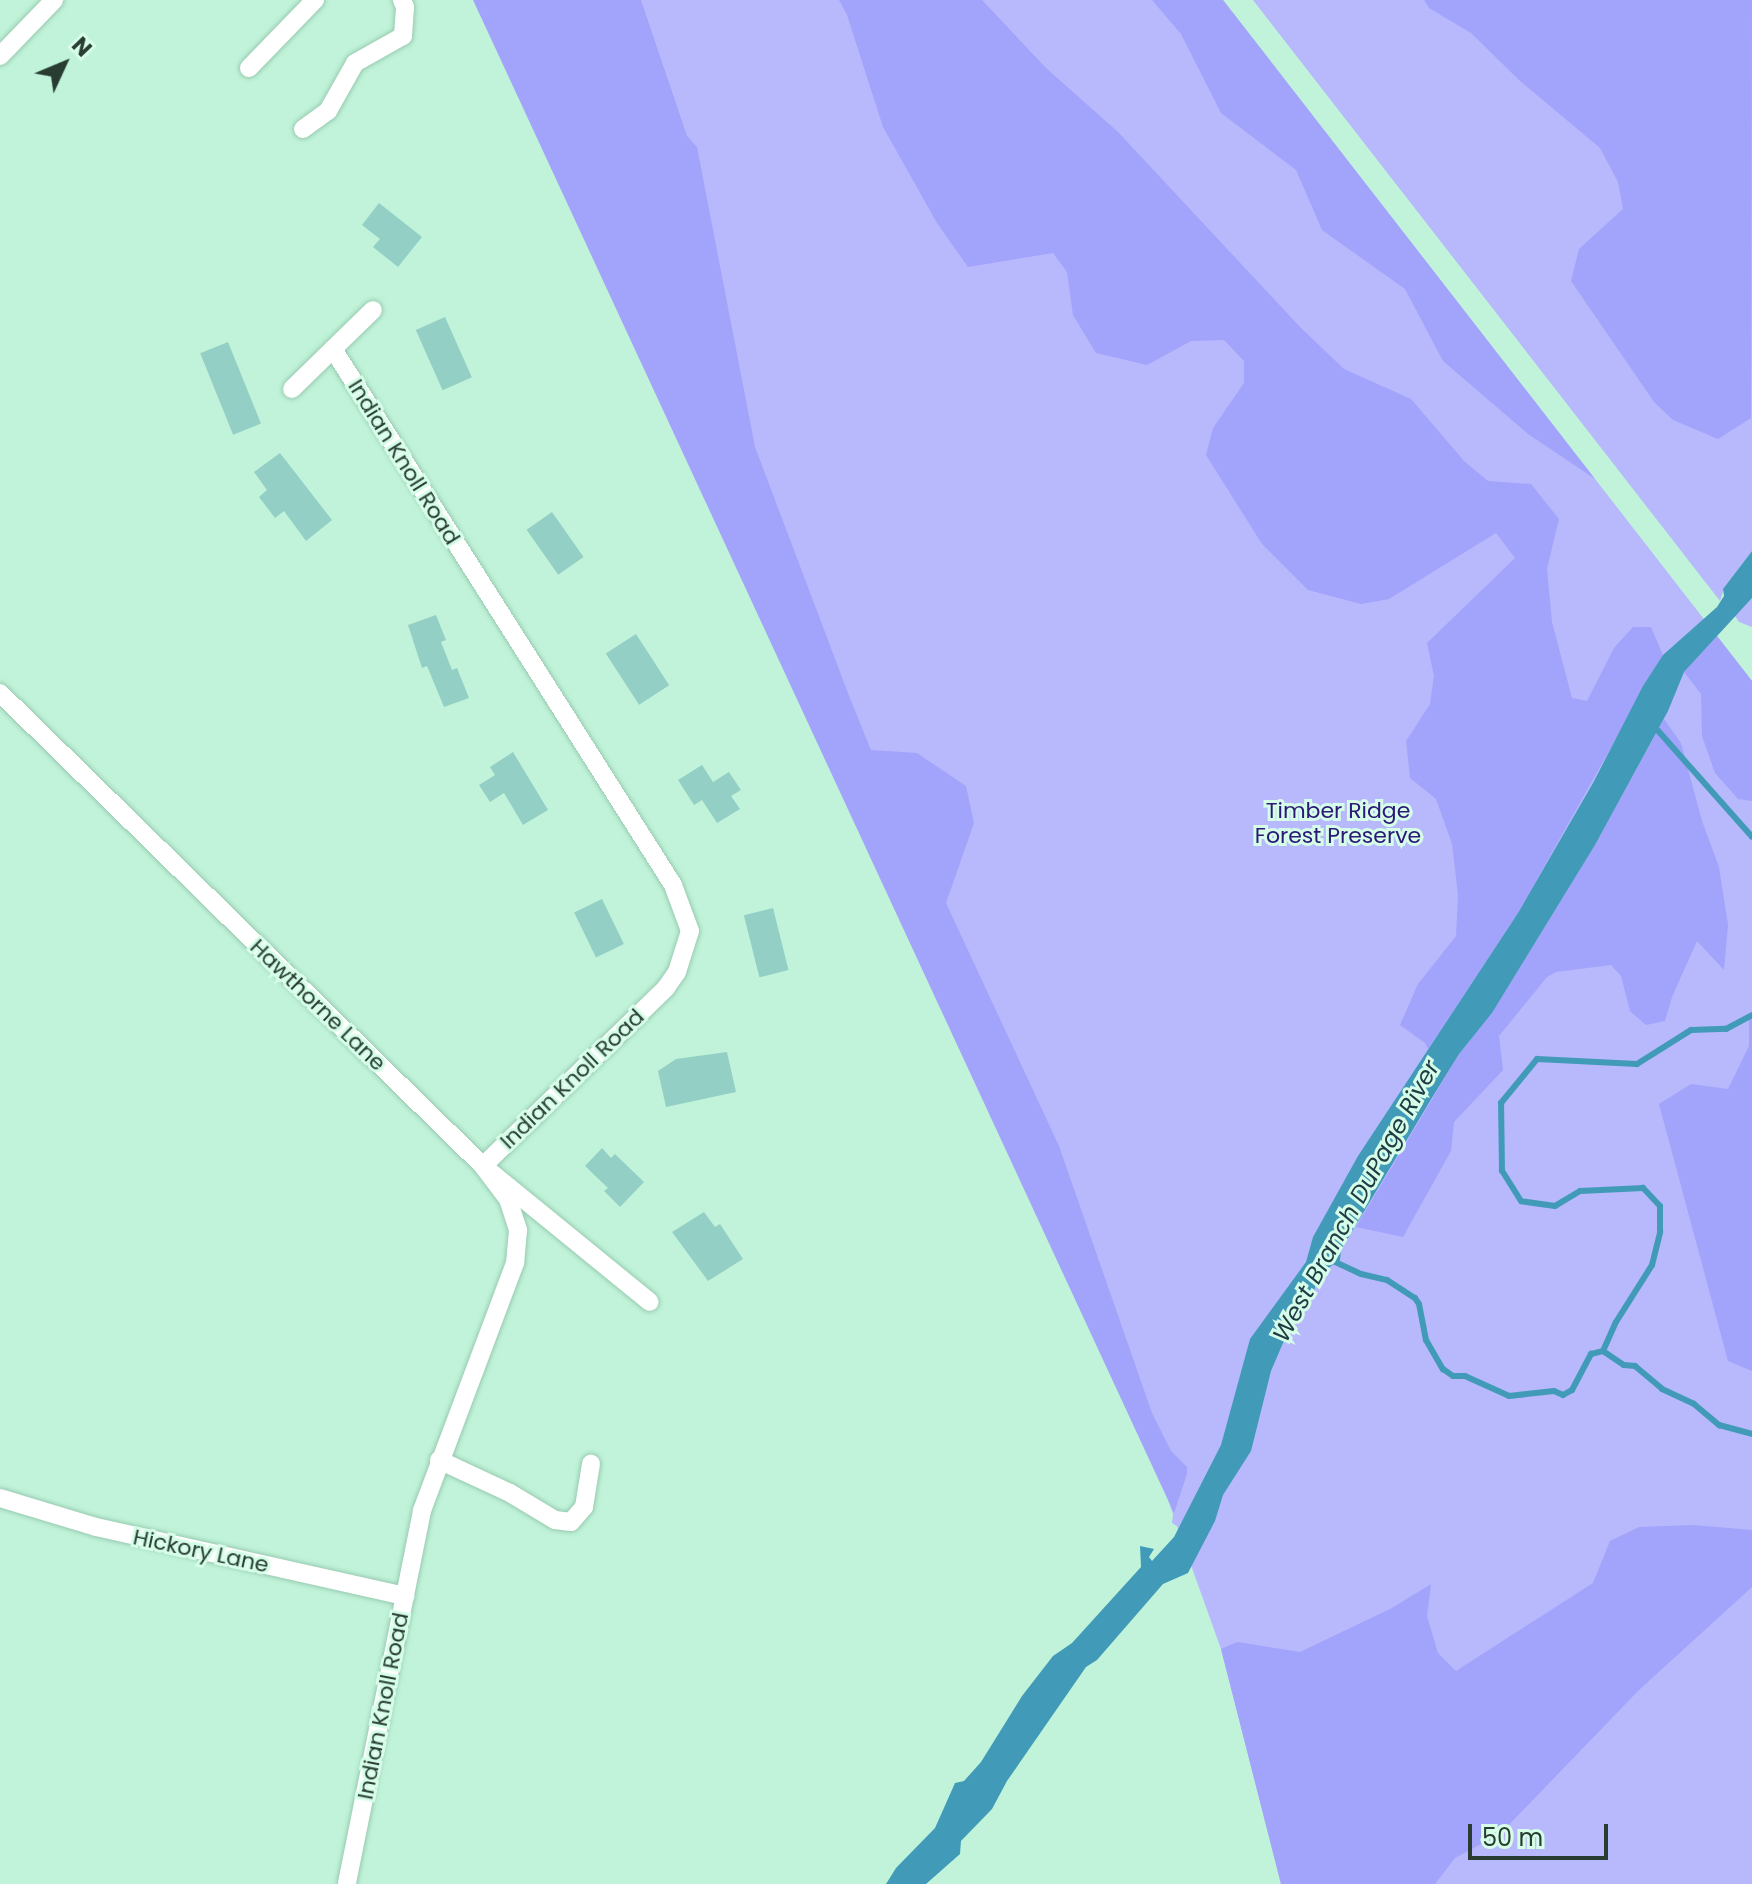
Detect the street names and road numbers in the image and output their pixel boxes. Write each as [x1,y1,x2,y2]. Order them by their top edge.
street label: Indian Knoll Road [343,375,465,549]
street label: Hawthorne Lane [245,934,391,1076]
street label: Indian Knoll Road [495,1004,649,1154]
street label: Hickory Lane [131,1524,271,1578]
street label: Indian Knoll Road [352,1610,414,1802]

